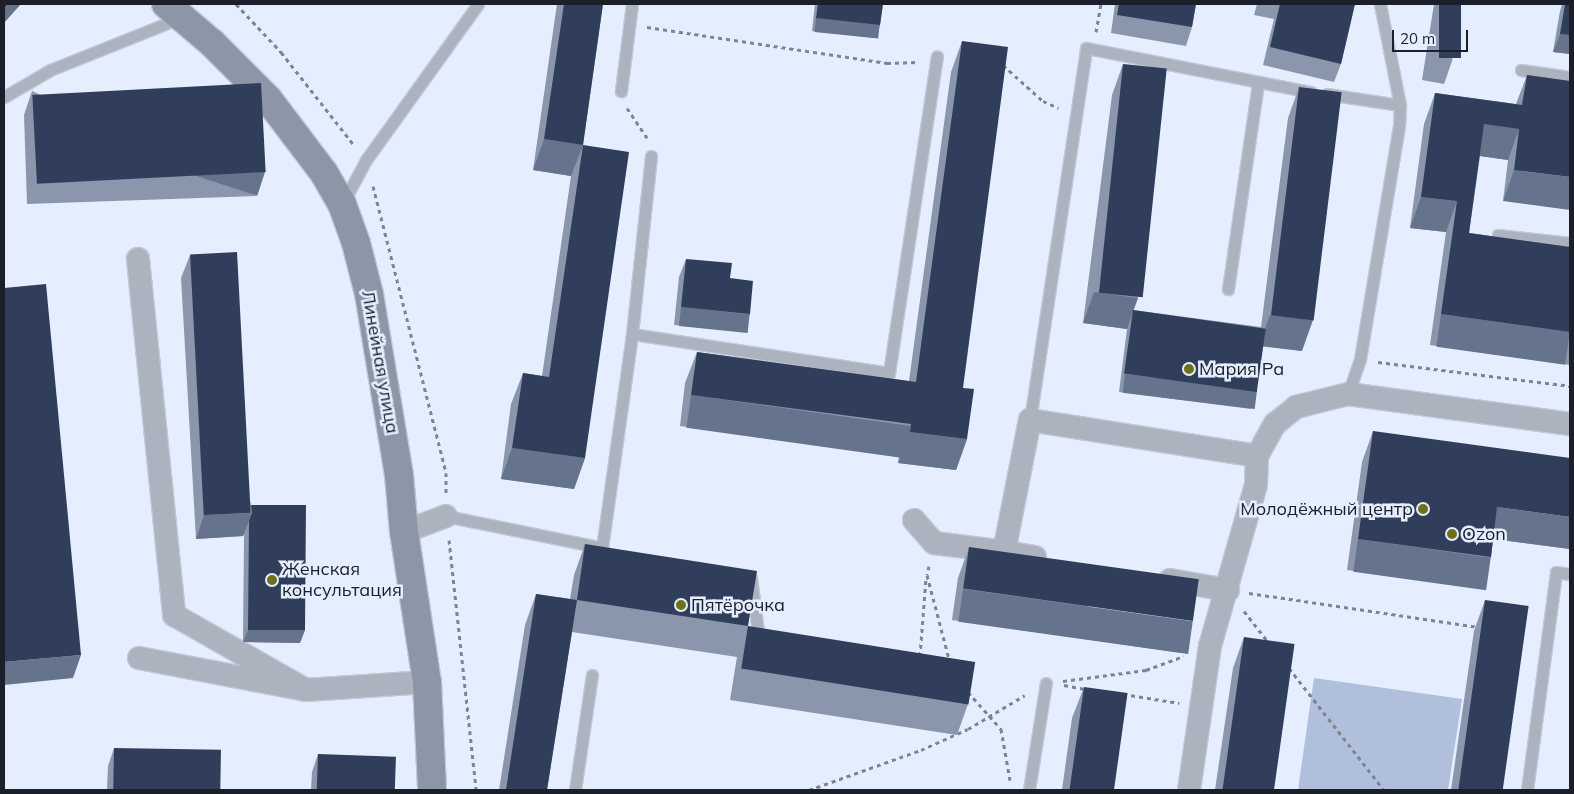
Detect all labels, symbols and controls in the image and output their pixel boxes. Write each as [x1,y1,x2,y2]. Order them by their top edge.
scale bar [1394,20,1470,52]
text: 20 m [1400,29,1435,48]
street label: Линейная улица [357,289,403,435]
place label: Мария Ра [1199,358,1284,380]
marker: Мария Ра [1183,363,1195,375]
place label: Молодёжный центр [1240,498,1413,520]
marker: Молодёжный центр [1417,503,1429,515]
place label: Ozon [1462,523,1506,545]
marker: Ozon [1446,528,1458,540]
place label: Женская консультация [282,559,402,602]
marker: Женская консультация [266,574,278,586]
place label: Пятёрочка [691,594,785,616]
marker: Пятёрочка [675,599,687,611]

